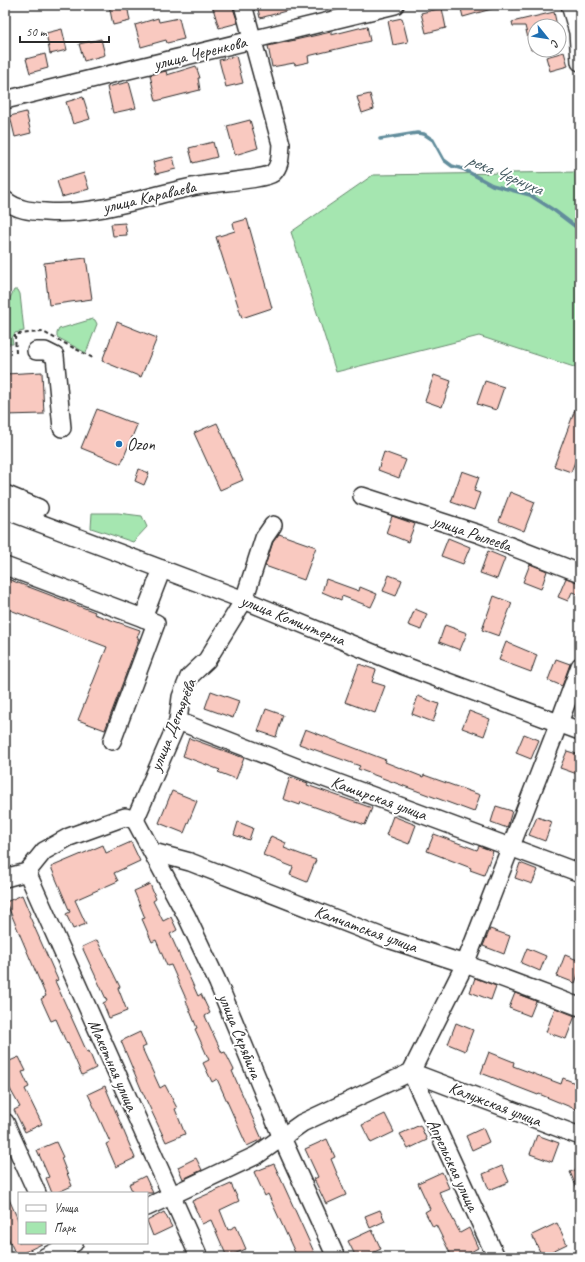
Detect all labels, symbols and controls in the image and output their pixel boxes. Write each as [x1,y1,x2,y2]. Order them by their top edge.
scale bar [20,18,109,44]
north arrow [527,18,567,58]
text: 50 m [26,24,48,40]
street label: улица Черенкова [150,31,250,75]
text: С [547,37,563,50]
water label: река Чернуха [463,148,548,200]
street label: улица Караваева [100,176,199,218]
place label: Ozon [127,434,155,455]
marker: Ozon [114,439,124,449]
street label: улица Рылеева [429,509,516,557]
street label: улица Коминтерна [237,589,350,651]
street label: улица Дегтярёва [145,674,202,775]
street label: Каширская улица [328,771,431,826]
street label: Камчатская улица [312,901,422,958]
street label: улица Скрябина [213,989,267,1083]
street label: Макетная улица [83,1016,143,1115]
street label: Калужская улица [446,1077,546,1132]
street label: Апрельская улица [422,1115,484,1216]
legend [18,1192,148,1244]
text: Улица [54,1200,79,1216]
text: Парк [54,1220,77,1236]

